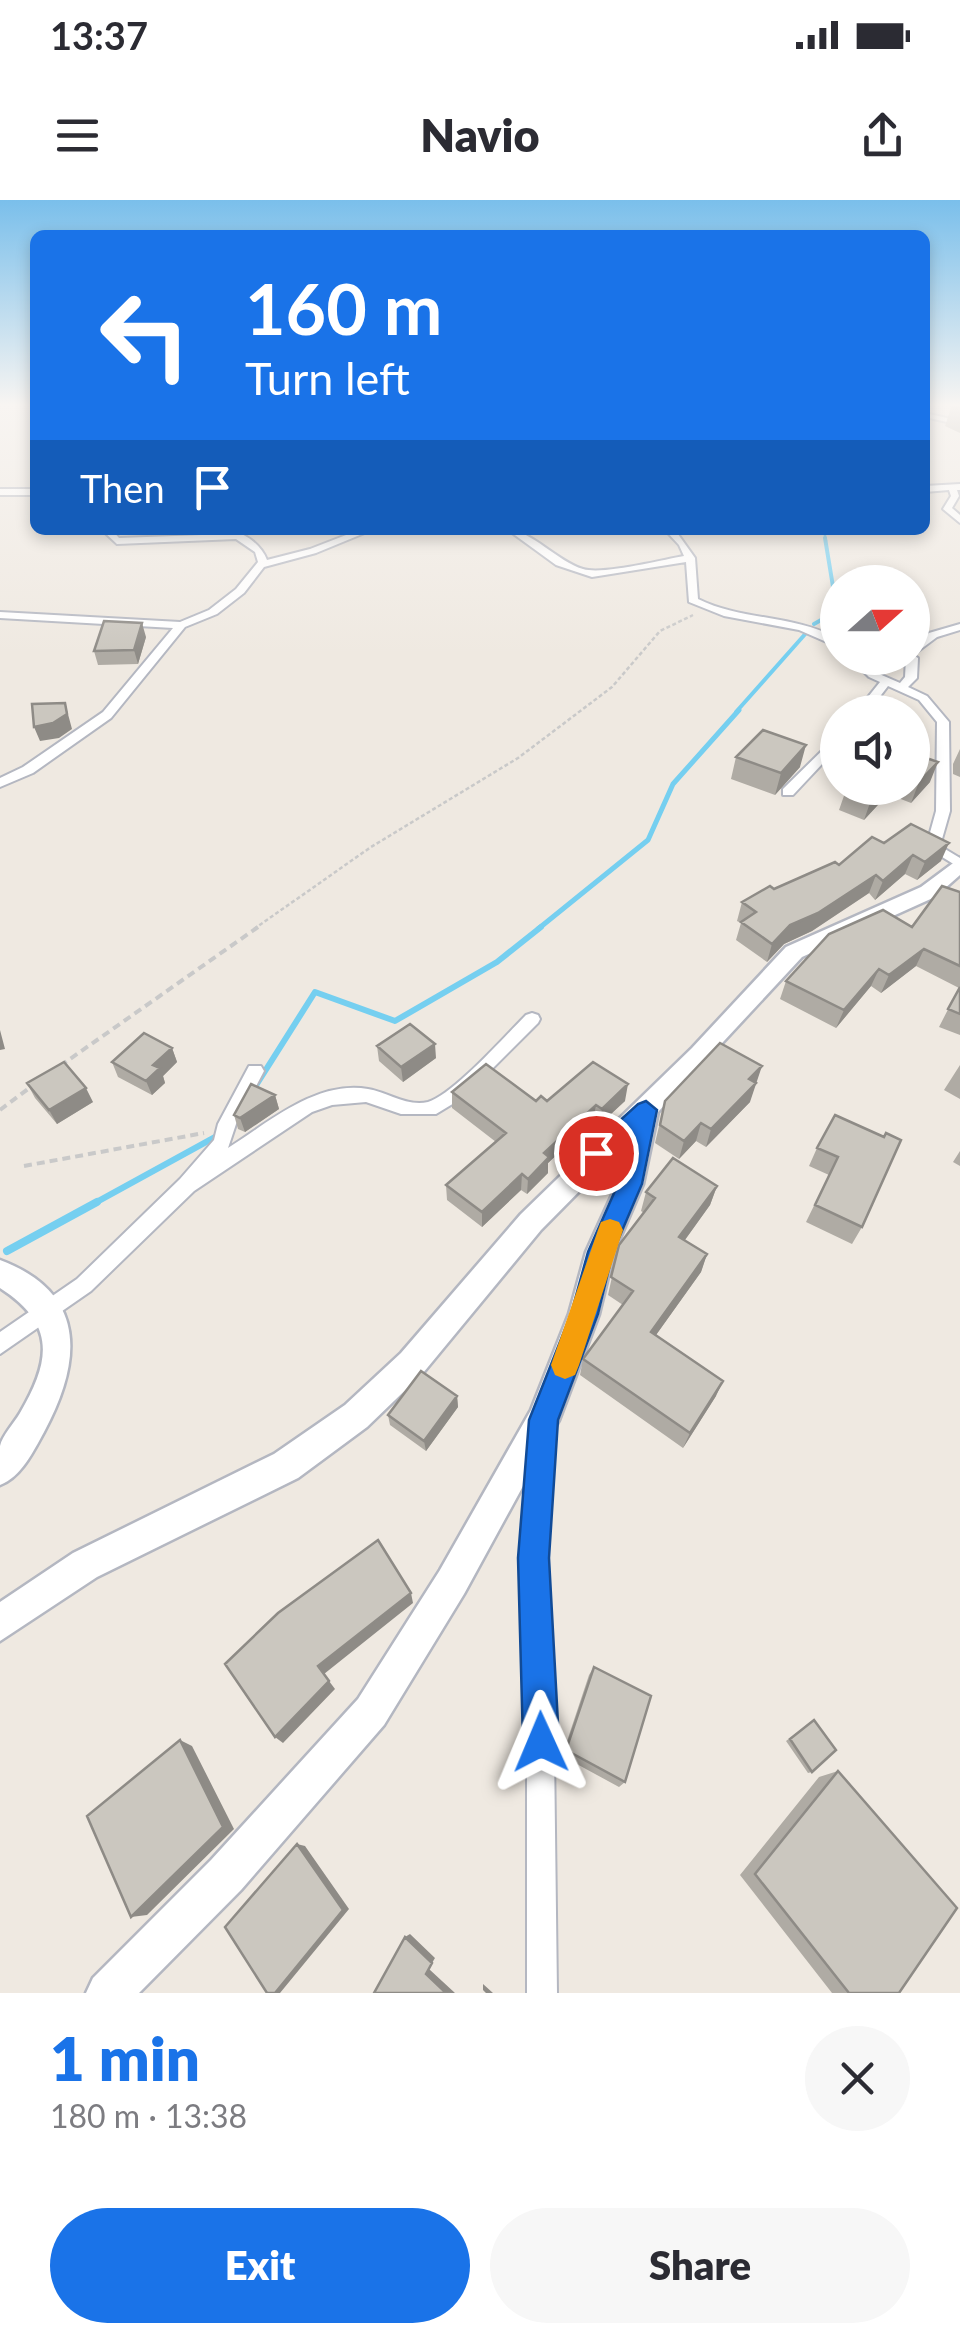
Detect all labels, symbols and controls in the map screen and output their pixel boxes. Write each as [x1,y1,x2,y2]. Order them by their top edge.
text: 13:37 [50,12,148,58]
icon: menu [50,108,105,163]
text: Navio [420,108,540,162]
icon: share [855,108,910,163]
text: 160 m [245,266,442,350]
icon: left [80,270,210,400]
text: Turn left [245,351,410,405]
icon: arrive [185,460,240,515]
text: Then [80,465,165,511]
north arrow [820,565,930,675]
map controls [820,565,930,805]
button: sound [820,695,930,805]
pin [554,1111,639,1196]
icon: arrive [569,1126,624,1181]
position arrow [489,1690,593,1794]
text: 1 min [50,2022,200,2094]
button: close [805,2026,910,2131]
text: 180 m · 13:38 [50,2096,247,2135]
button: Exit [50,2208,470,2323]
button: Share [490,2208,910,2323]

